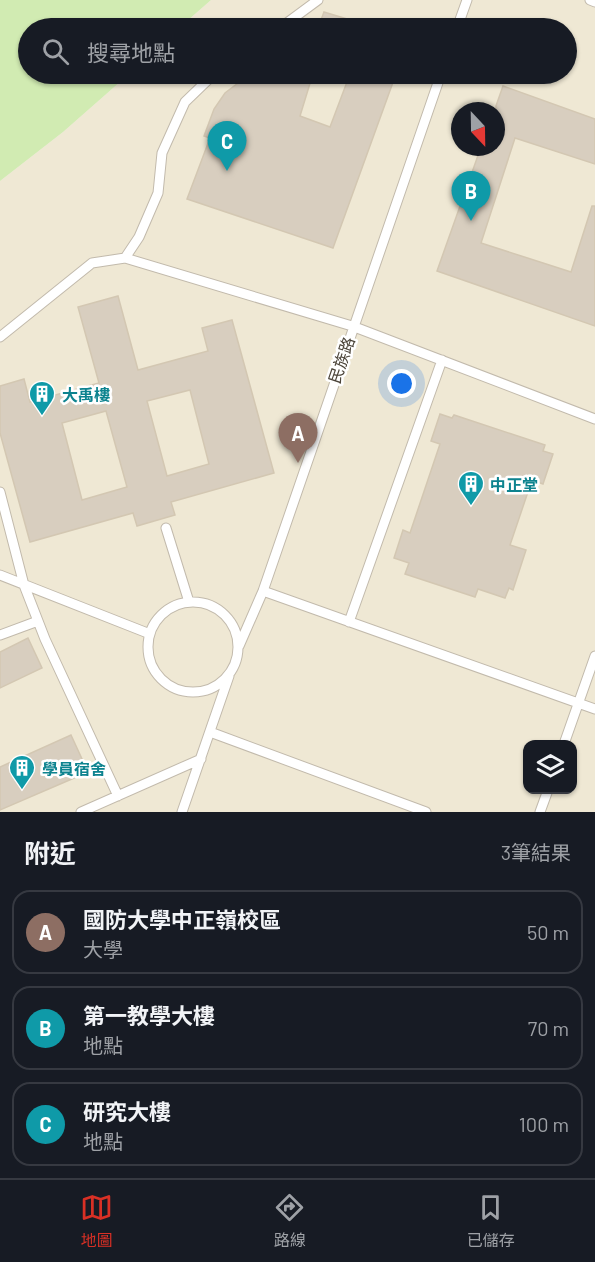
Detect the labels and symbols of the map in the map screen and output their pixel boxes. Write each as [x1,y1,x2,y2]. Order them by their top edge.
north arrow [451,102,505,156]
pin: C [208,122,246,171]
pin: B [452,172,490,221]
street label: 民族路 [324,334,358,386]
your location [387,369,416,398]
building icon: 大禹樓 [27,379,57,417]
place label: 大禹樓 [62,385,110,404]
pin: A [278,414,318,463]
building icon: 中正堂 [456,469,486,507]
place label: 中正堂 [490,475,538,494]
building icon: 學員宿舍 [7,753,37,791]
place label: 學員宿舍 [42,759,106,778]

